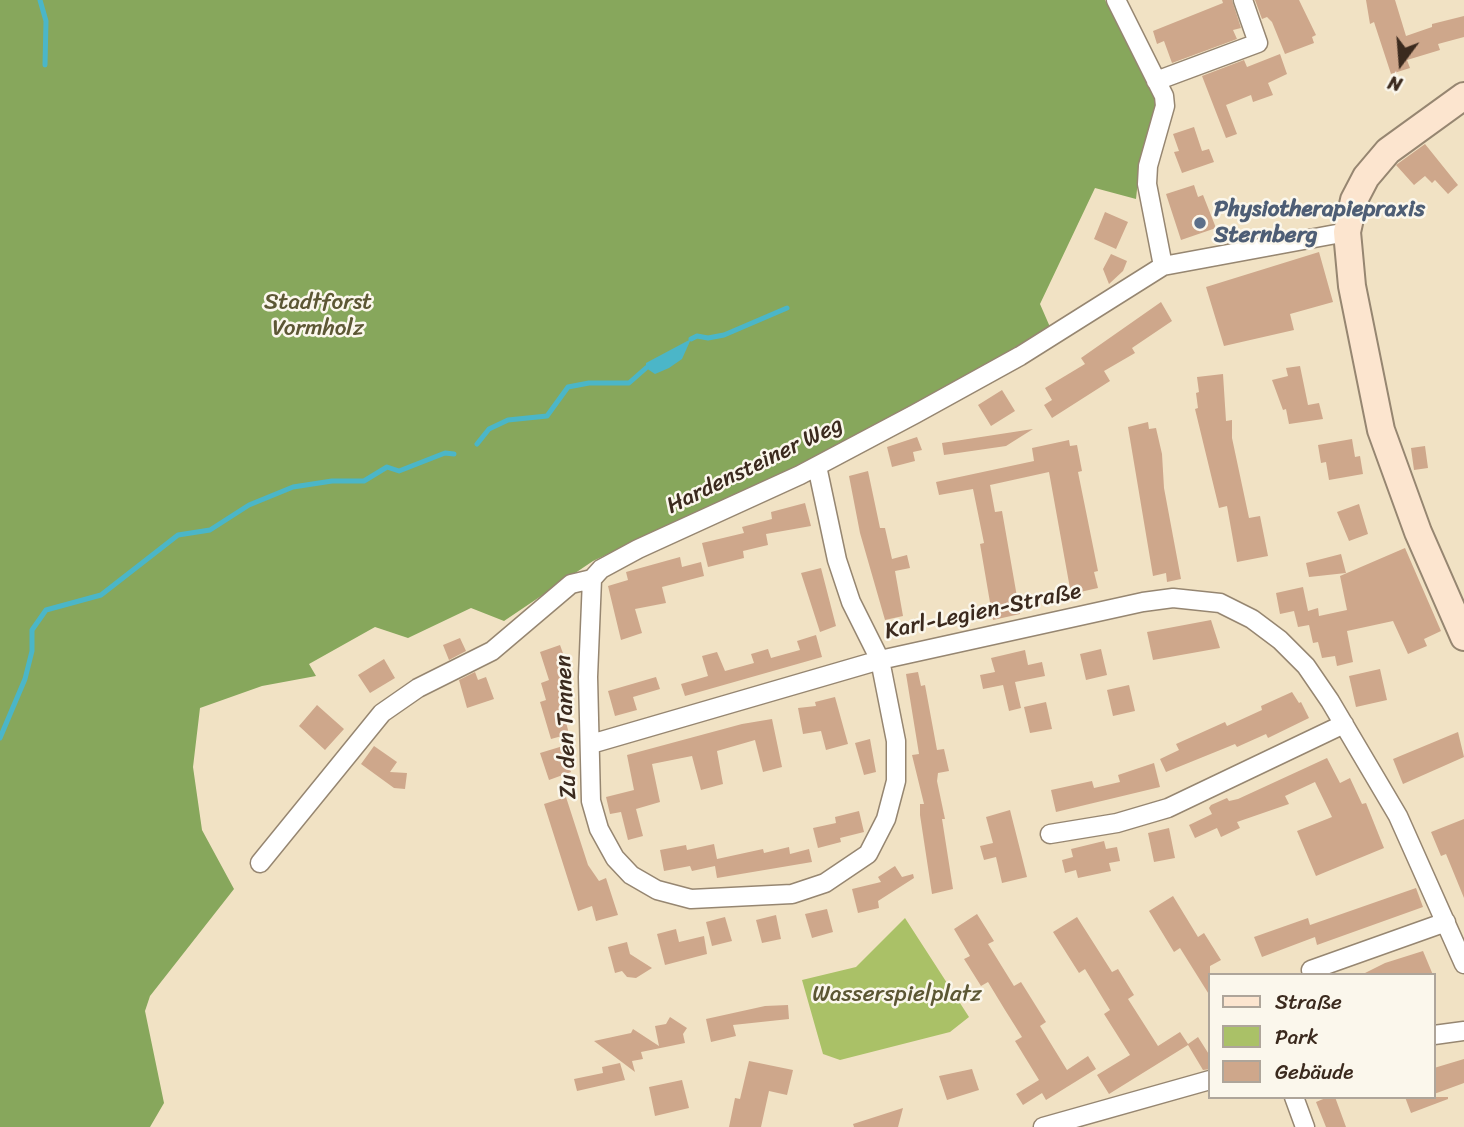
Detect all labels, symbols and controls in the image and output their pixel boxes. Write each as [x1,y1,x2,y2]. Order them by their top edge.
north arrow [1366,28,1436,98]
text: N [1384,66,1406,101]
place label: Physiotherapiepraxis Sternberg [1214,196,1425,250]
marker: Physiotherapiepraxis Sternberg [1192,215,1208,231]
park label: Stadtforst Vormholz [264,289,372,343]
street label: Hardensteiner Weg [662,411,848,521]
street label: Karl-Legien-Straße [882,578,1084,646]
street label: Zu den Tannen [551,654,583,800]
legend [1208,973,1436,1099]
park label: Wasserspielplatz [812,981,982,1009]
text: Straße [1275,983,1342,1021]
text: Park [1275,1018,1318,1056]
text: Gebäude [1275,1053,1353,1091]

